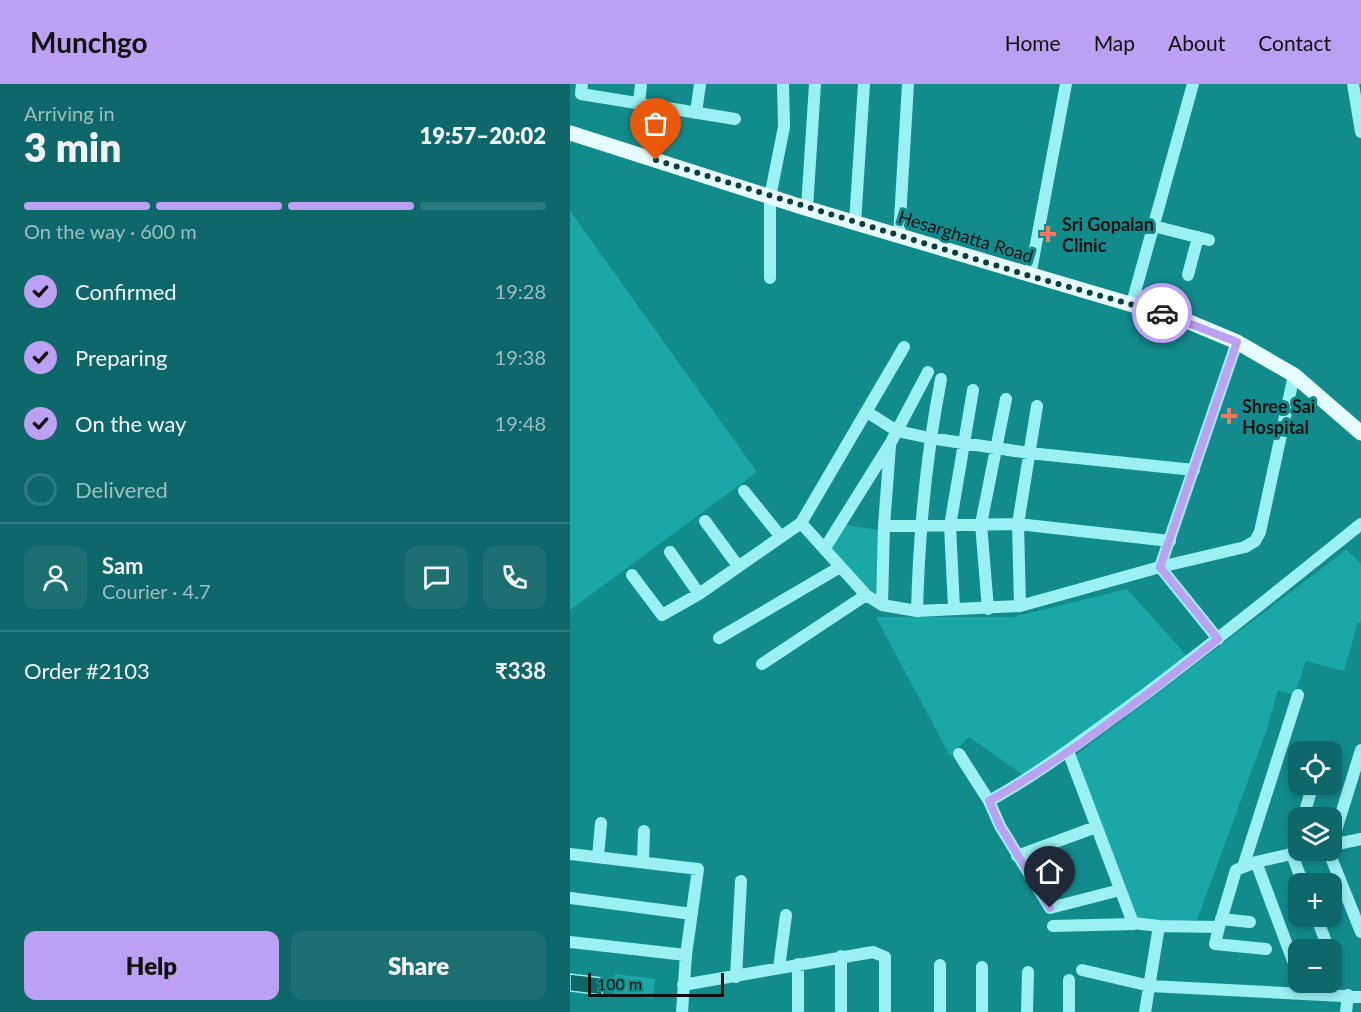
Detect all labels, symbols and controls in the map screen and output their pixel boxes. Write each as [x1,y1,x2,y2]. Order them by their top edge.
text: Munchgo [30,25,148,59]
text: Home [1005,30,1061,55]
text: Map [1094,30,1135,55]
text: About [1168,30,1225,55]
text: Contact [1258,30,1331,55]
pin [630,98,681,160]
text: Arriving in [24,101,115,125]
icon: bag [639,107,672,140]
text: 19:57–20:02 [420,122,546,149]
text: 3 min [24,124,121,170]
street label: Hesarghatta Road [896,205,1036,267]
place label: Sri Gopalan Clinic [1062,213,1154,256]
text: On the way · 600 m [24,219,197,243]
marker: Sri Gopalan Clinic [1039,225,1057,243]
icon: check [24,275,57,308]
text: Confirmed [75,278,177,305]
text: 19:28 [495,279,546,303]
courier [1132,283,1192,343]
icon: car [1146,297,1179,330]
icon: check [24,341,57,374]
text: Preparing [75,344,167,371]
text: 19:38 [495,345,546,369]
place label: Shree Sai Hospital [1242,395,1315,438]
icon: check [24,407,57,440]
marker: Shree Sai Hospital [1220,407,1238,425]
text: On the way [75,410,186,437]
text: 19:48 [495,411,546,435]
text: Delivered [75,476,168,503]
button: person [24,546,87,609]
button: chat [405,546,468,609]
button: phone [483,546,546,609]
text: Sam [102,552,144,579]
text: Courier · 4.7 [102,579,211,603]
text: Order #2103 [24,657,150,684]
text: ₹338 [495,657,546,684]
map controls [1288,741,1342,993]
button: locate [1288,741,1342,795]
button: layers [1288,807,1342,861]
pin [1024,846,1075,908]
icon: home [1033,855,1066,888]
button: + [1288,873,1342,927]
button: Help [24,931,279,1000]
button: Share [291,931,546,1000]
button: − [1288,939,1342,993]
scale bar [588,970,724,998]
text: 100 m [597,974,642,993]

